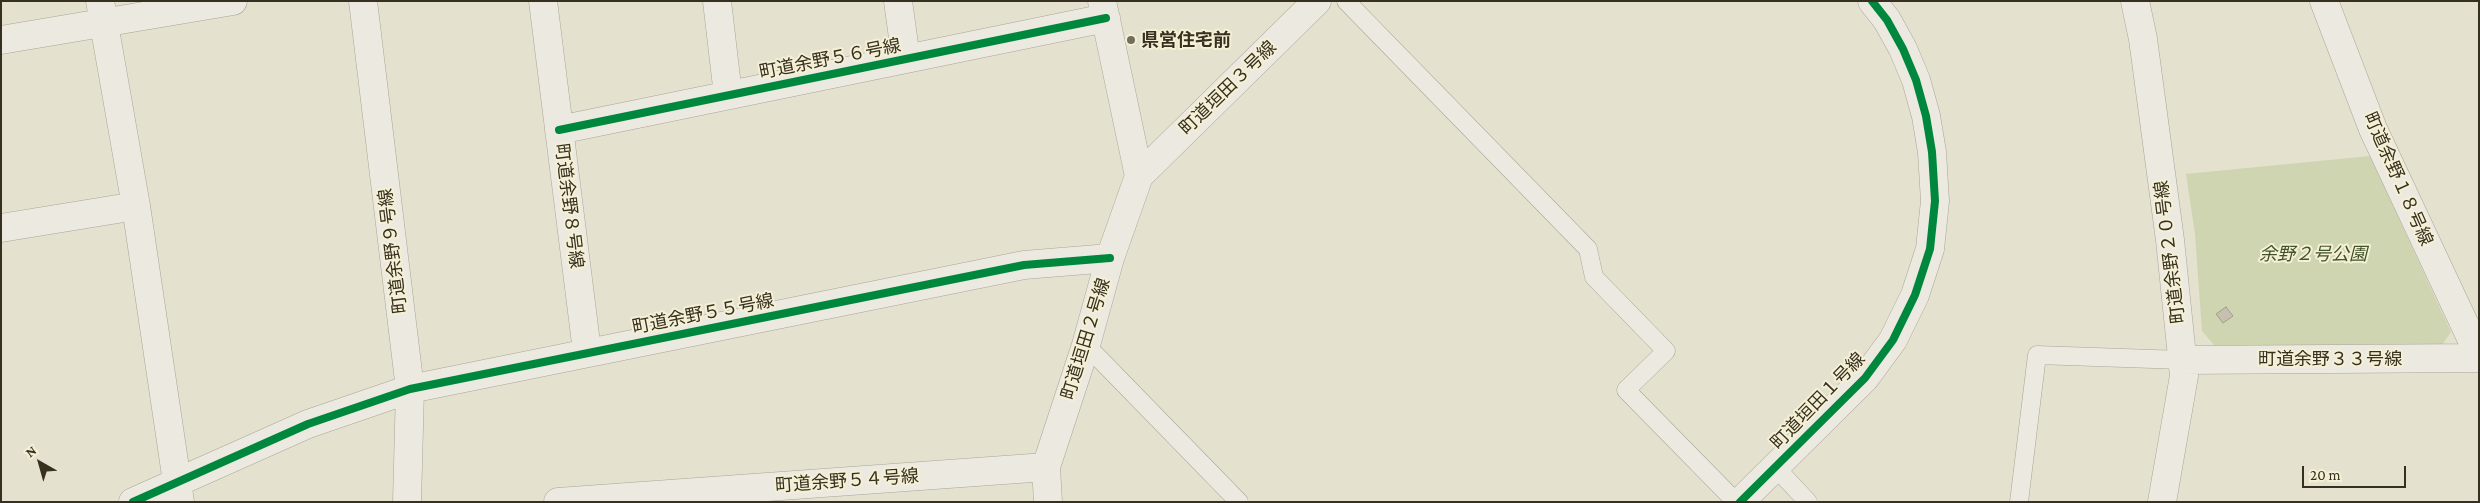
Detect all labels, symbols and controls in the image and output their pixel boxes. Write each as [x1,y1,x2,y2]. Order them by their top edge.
place label: 県営住宅前 [1141,29,1231,51]
marker: 県営住宅前 [1125,34,1137,46]
street label: 町道余野５６号線 [757,35,903,83]
street label: 町道垣田３号線 [1175,36,1281,140]
street label: 町道余野１８号線 [2359,109,2437,249]
street label: 町道余野８号線 [551,142,587,270]
street label: 町道余野２０号線 [2151,179,2189,325]
street label: 町道余野９号線 [375,187,411,315]
park label: 余野２号公園 [2259,243,2367,265]
street label: 町道垣田２号線 [1057,276,1115,402]
street label: 町道余野５５号線 [630,290,776,338]
street label: 町道垣田１号線 [1766,348,1870,454]
street label: 町道余野３３号線 [2258,348,2402,370]
north arrow [15,438,65,488]
text: N [22,442,39,460]
scale bar [2305,456,2409,488]
street label: 町道余野５４号線 [774,465,920,497]
text: 20 m [2310,467,2341,483]

